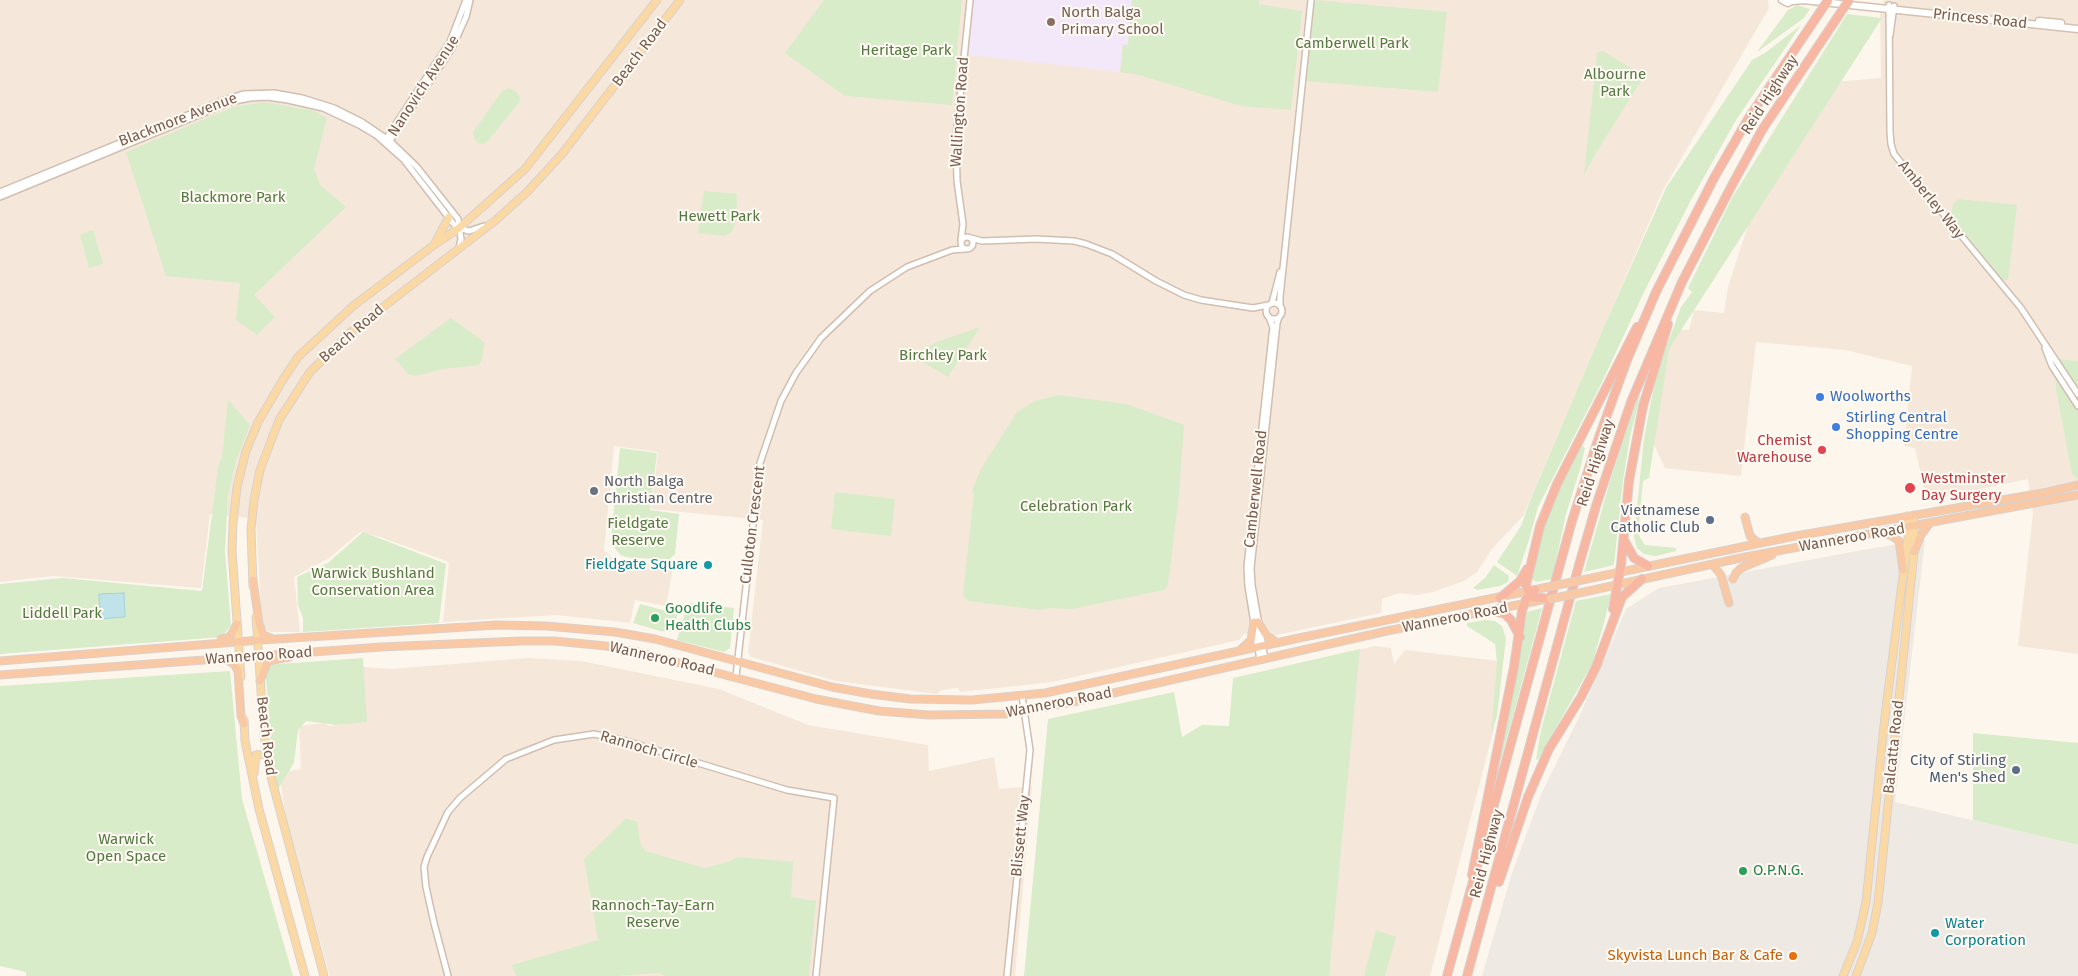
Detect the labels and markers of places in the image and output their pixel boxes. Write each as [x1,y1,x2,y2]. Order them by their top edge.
place label: North Balga Primary School [1061,4,1164,39]
marker: North Balga Primary School [1045,16,1057,28]
place label: Woolworths [1830,388,1911,406]
marker: Woolworths [1814,391,1826,403]
place label: Stirling Central Shopping Centre [1846,409,1958,444]
marker: Stirling Central Shopping Centre [1830,421,1842,433]
place label: Chemist Warehouse [1737,432,1812,467]
marker: Chemist Warehouse [1816,444,1828,456]
place label: Westminster Day Surgery [1921,470,2006,505]
place label: North Balga Christian Centre [604,473,713,508]
marker: Westminster Day Surgery [1903,481,1917,495]
marker: North Balga Christian Centre [588,485,600,497]
place label: Vietnamese Catholic Club [1611,502,1700,537]
marker: Vietnamese Catholic Club [1704,514,1716,526]
place label: Fieldgate Square [585,556,698,574]
marker: Fieldgate Square [702,559,714,571]
place label: Goodlife Health Clubs [665,600,751,635]
marker: Goodlife Health Clubs [649,612,661,624]
place label: City of Stirling Men's Shed [1910,752,2006,787]
marker: City of Stirling Men's Shed [2010,764,2022,776]
place label: O.P.N.G. [1753,862,1804,880]
marker: O.P.N.G. [1737,865,1749,877]
place label: Water Corporation [1945,915,2026,950]
marker: Water Corporation [1929,927,1941,939]
place label: Skyvista Lunch Bar & Cafe [1608,947,1783,965]
marker: Skyvista Lunch Bar & Cafe [1787,950,1799,962]

